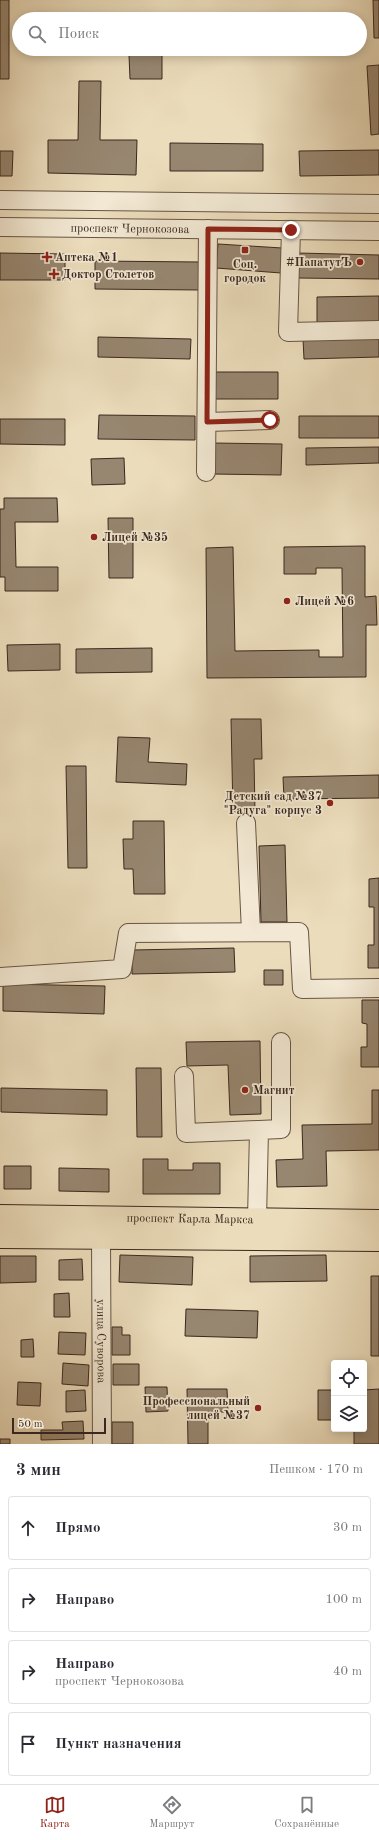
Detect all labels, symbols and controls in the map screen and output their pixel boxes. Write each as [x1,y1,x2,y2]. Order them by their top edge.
search box [12,12,367,56]
icon: search [26,23,48,45]
text: Поиск [58,27,99,42]
route end [282,221,300,239]
street label: проспект Чернокозова [70,223,190,236]
marker: Соц. городок [240,245,250,255]
marker: Аптека №1 [42,252,52,262]
place label: Аптека №1 [55,252,118,264]
place label: #ПапатутЪ [286,257,352,269]
marker: #ПапатутЪ [355,257,365,267]
place label: Соц. городок [224,259,267,285]
marker: Доктор Столетов [49,269,59,279]
place label: Доктор Столетов [62,269,154,281]
route start [261,411,279,429]
place label: Лицей №35 [102,531,168,544]
marker: Лицей №35 [89,532,99,542]
marker: Лицей №6 [282,596,292,606]
place label: Лицей №6 [295,596,354,608]
place label: Детский сад №37 "Радуга" корпус 3 [224,791,322,817]
marker: Детский сад №37 "Радуга" корпус 3 [325,798,335,808]
marker: Магнит [240,1085,250,1095]
place label: Магнит [253,1085,295,1097]
street label: проспект Карла Маркса [126,1213,254,1226]
street label: улица Суворова [94,1299,107,1383]
map controls [331,1360,367,1432]
button: locate [331,1360,367,1396]
place label: Профессиональный лицей №37 [142,1396,250,1422]
button: layers [331,1396,367,1432]
marker: Профессиональный лицей №37 [253,1403,263,1413]
scale bar [12,1416,106,1435]
text: 50 m [18,1419,43,1430]
text: 3 мин [16,1462,61,1479]
text: Пешком · 170 m [269,1463,363,1476]
icon: ahead [17,1517,39,1539]
text: Прямо [55,1521,101,1536]
text: 30 m [333,1521,362,1534]
icon: right [17,1589,39,1611]
text: Направо [55,1593,114,1608]
text: 100 m [325,1593,362,1606]
text: Направо [55,1657,114,1672]
icon: right [17,1661,39,1683]
text: 40 m [333,1665,362,1678]
text: проспект Чернокозова [55,1675,184,1688]
icon: arrive [17,1733,39,1755]
text: Пункт назначения [55,1737,182,1752]
tab: Карта [40,1794,70,1832]
tab: Маршрут [149,1794,195,1832]
tab: Сохранённые [274,1794,339,1832]

